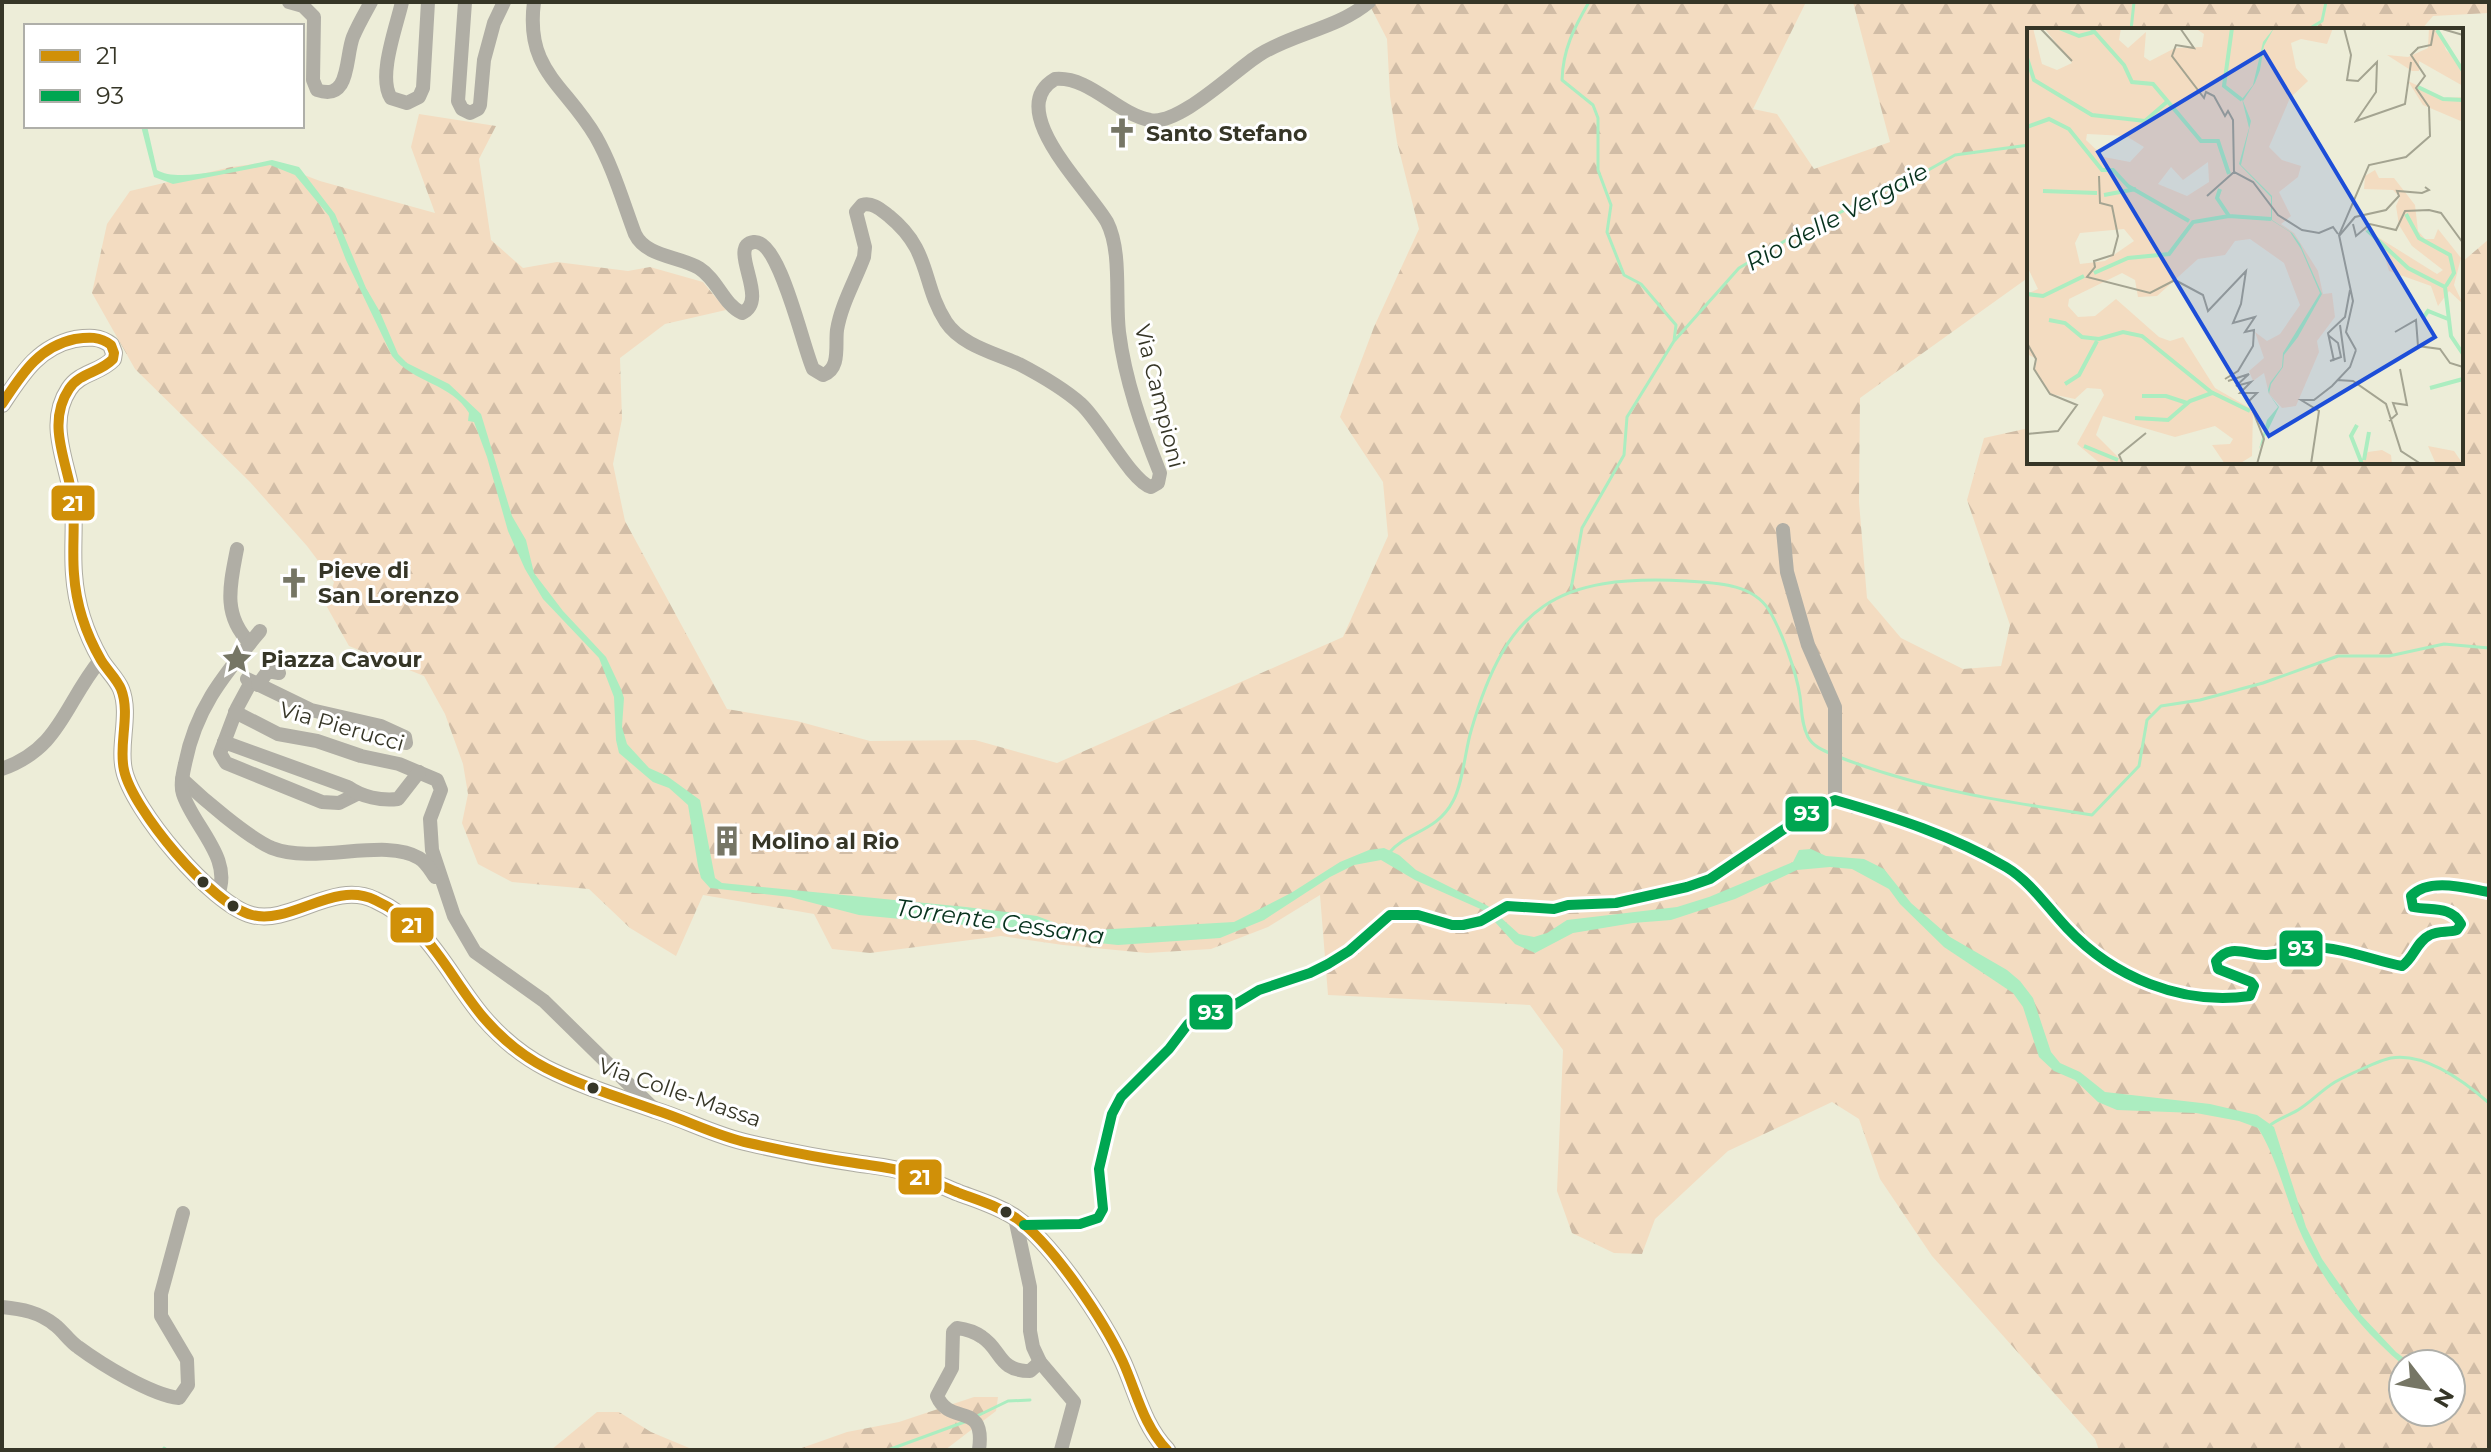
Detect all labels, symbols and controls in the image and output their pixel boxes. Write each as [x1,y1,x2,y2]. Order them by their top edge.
legend [24,24,304,128]
inset map [2027,28,2463,464]
text: 21 [96,41,118,70]
text: 93 [96,81,124,110]
church icon: Santo Stefano [1105,116,1139,150]
place label: Santo Stefano [1146,120,1307,147]
water label: Rio delle Vergaie [1741,156,1933,277]
street label: Via Campioni [1129,322,1190,471]
line badge: 21 [50,484,96,522]
text: 21 [62,490,84,517]
place label: Pieve di San Lorenzo [318,557,459,609]
church icon: Pieve di San Lorenzo [277,566,311,600]
place icon: Piazza Cavour [220,642,254,676]
place label: Piazza Cavour [261,646,422,673]
street label: Via Pierucci [276,696,407,757]
line badge: 93 [1784,795,1830,833]
text: 93 [1794,800,1820,827]
building icon: Molino al Rio [710,824,744,858]
place label: Molino al Rio [751,828,899,855]
unlabelled marker [195,874,211,890]
water label: Torrente Cessana [894,892,1106,951]
unlabelled marker [225,898,241,914]
line badge: 21 [389,906,435,944]
text: 21 [401,912,423,939]
line badge: 93 [2278,929,2324,968]
text: 93 [2288,935,2314,962]
line badge: 93 [1188,993,1234,1031]
text: 93 [1198,999,1224,1026]
street label: Via Colle-Massa [595,1052,765,1133]
unlabelled marker [585,1080,601,1096]
line badge: 21 [897,1158,943,1196]
text: 21 [909,1164,931,1191]
unlabelled marker [998,1204,1014,1220]
north arrow [2387,1348,2467,1428]
text: N [2428,1383,2460,1413]

